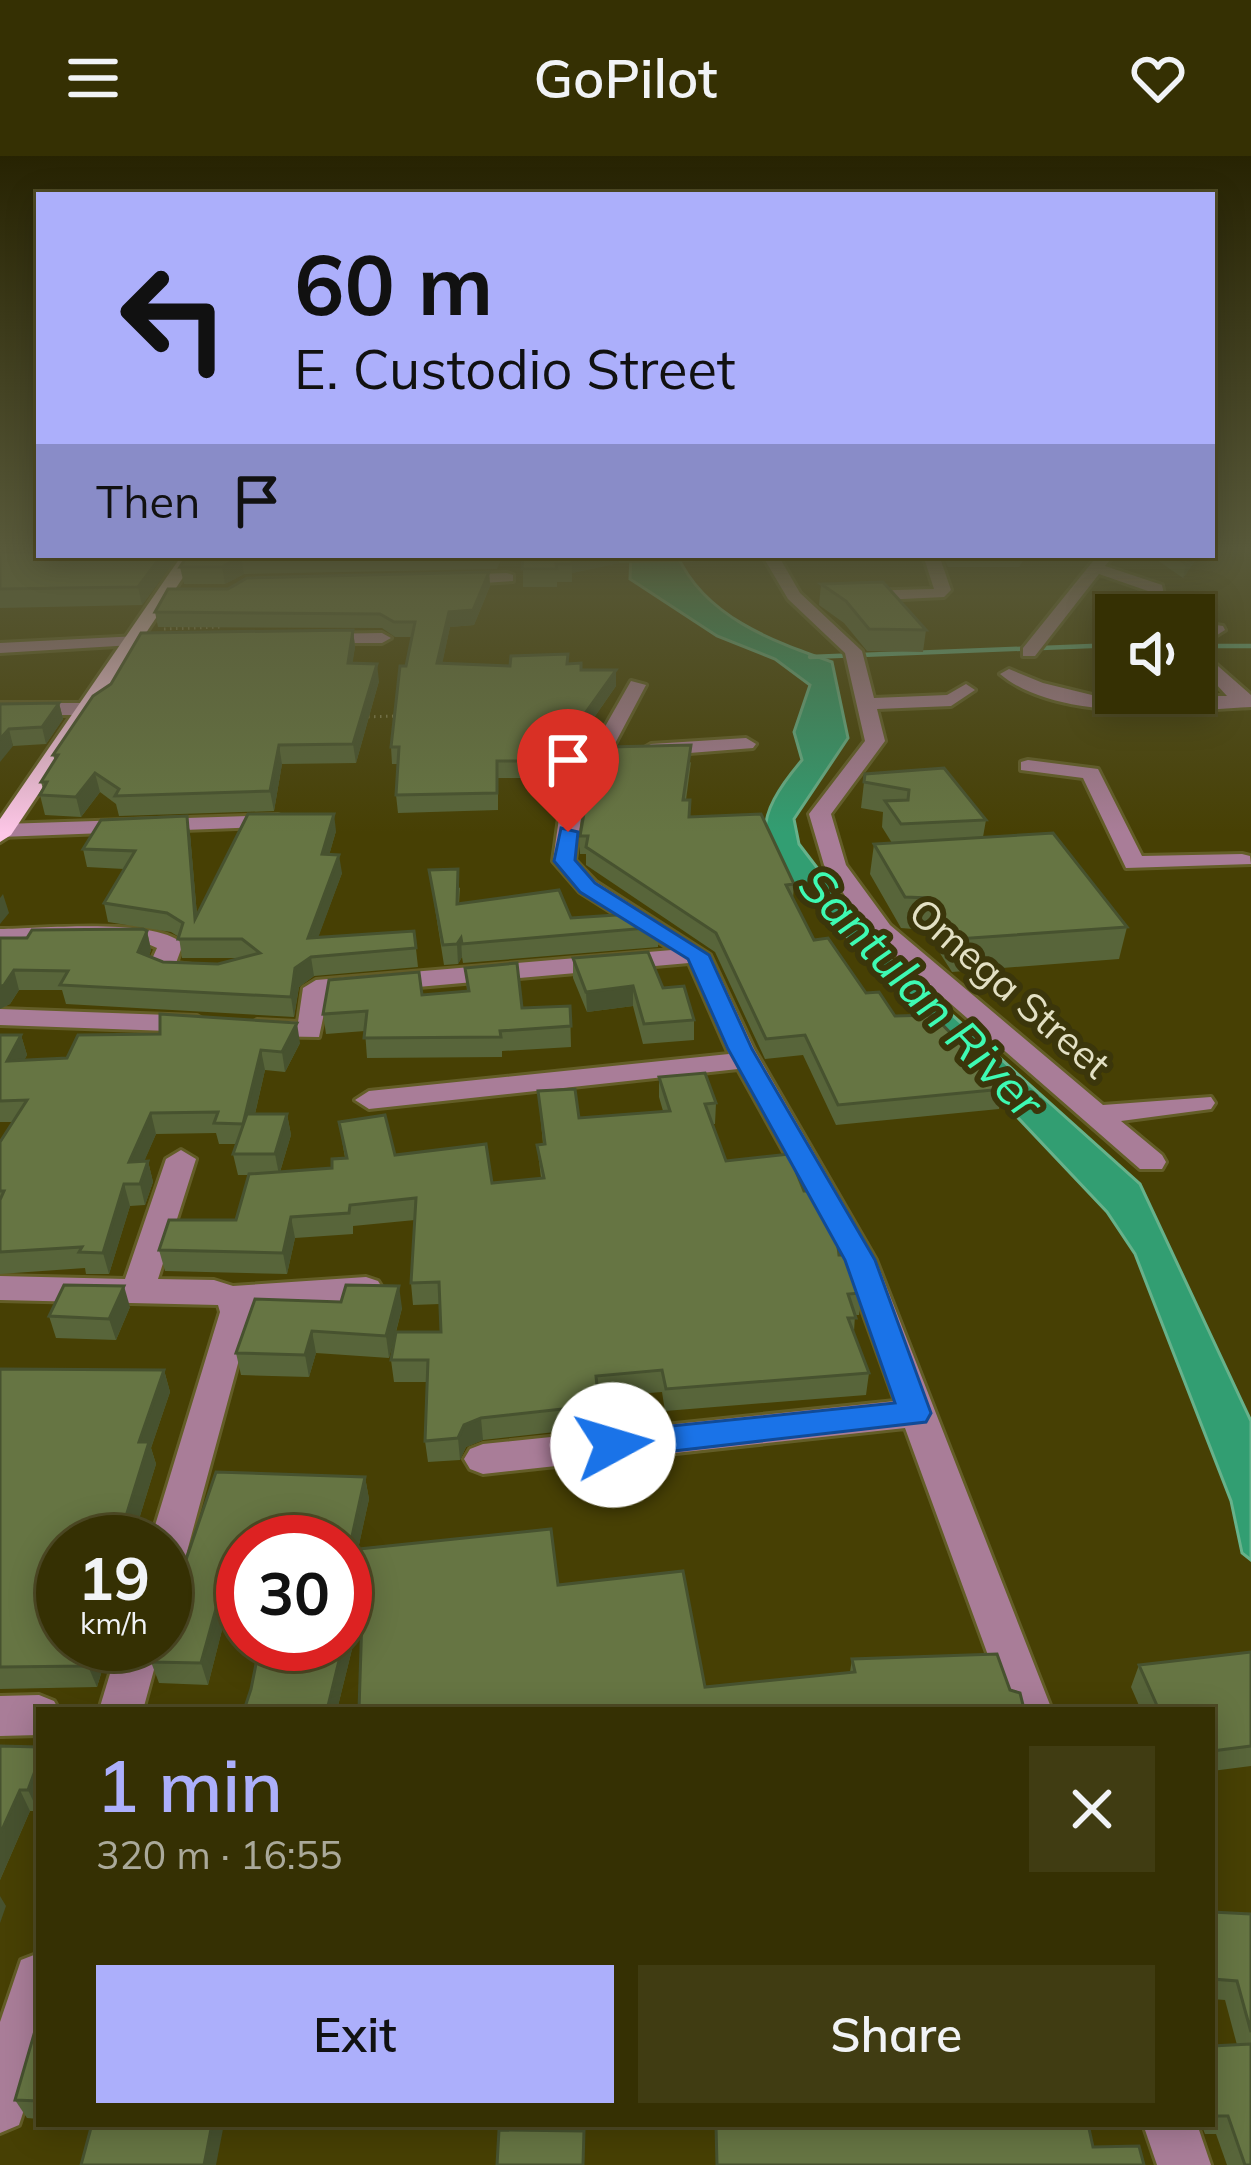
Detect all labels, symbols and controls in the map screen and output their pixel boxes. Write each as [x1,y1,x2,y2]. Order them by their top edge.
text: GoPilot [533,44,718,112]
icon: menu [60,45,126,111]
icon: heart [1125,45,1191,111]
text: 60 m [294,231,493,336]
icon: left [96,240,252,396]
text: E. Custodio Street [294,335,736,403]
icon: arrive [224,468,290,534]
text: Then [96,473,200,529]
map controls [1095,594,1215,714]
button: sound [1095,594,1215,714]
pin [517,709,619,832]
icon: arrive [535,727,601,793]
water label: Santulan River [787,854,1058,1132]
street label: Omega Street [900,887,1121,1088]
position arrow [550,1382,676,1508]
speed limit sign: 30 [216,1515,372,1671]
text: 19 [78,1540,150,1615]
text: km/h [80,1604,148,1642]
text: 1 min [96,1740,283,1830]
button: close [1029,1746,1155,1872]
text: 320 m · 16:55 [96,1830,342,1879]
button: Exit [96,1965,614,2103]
button: Share [638,1965,1155,2103]

